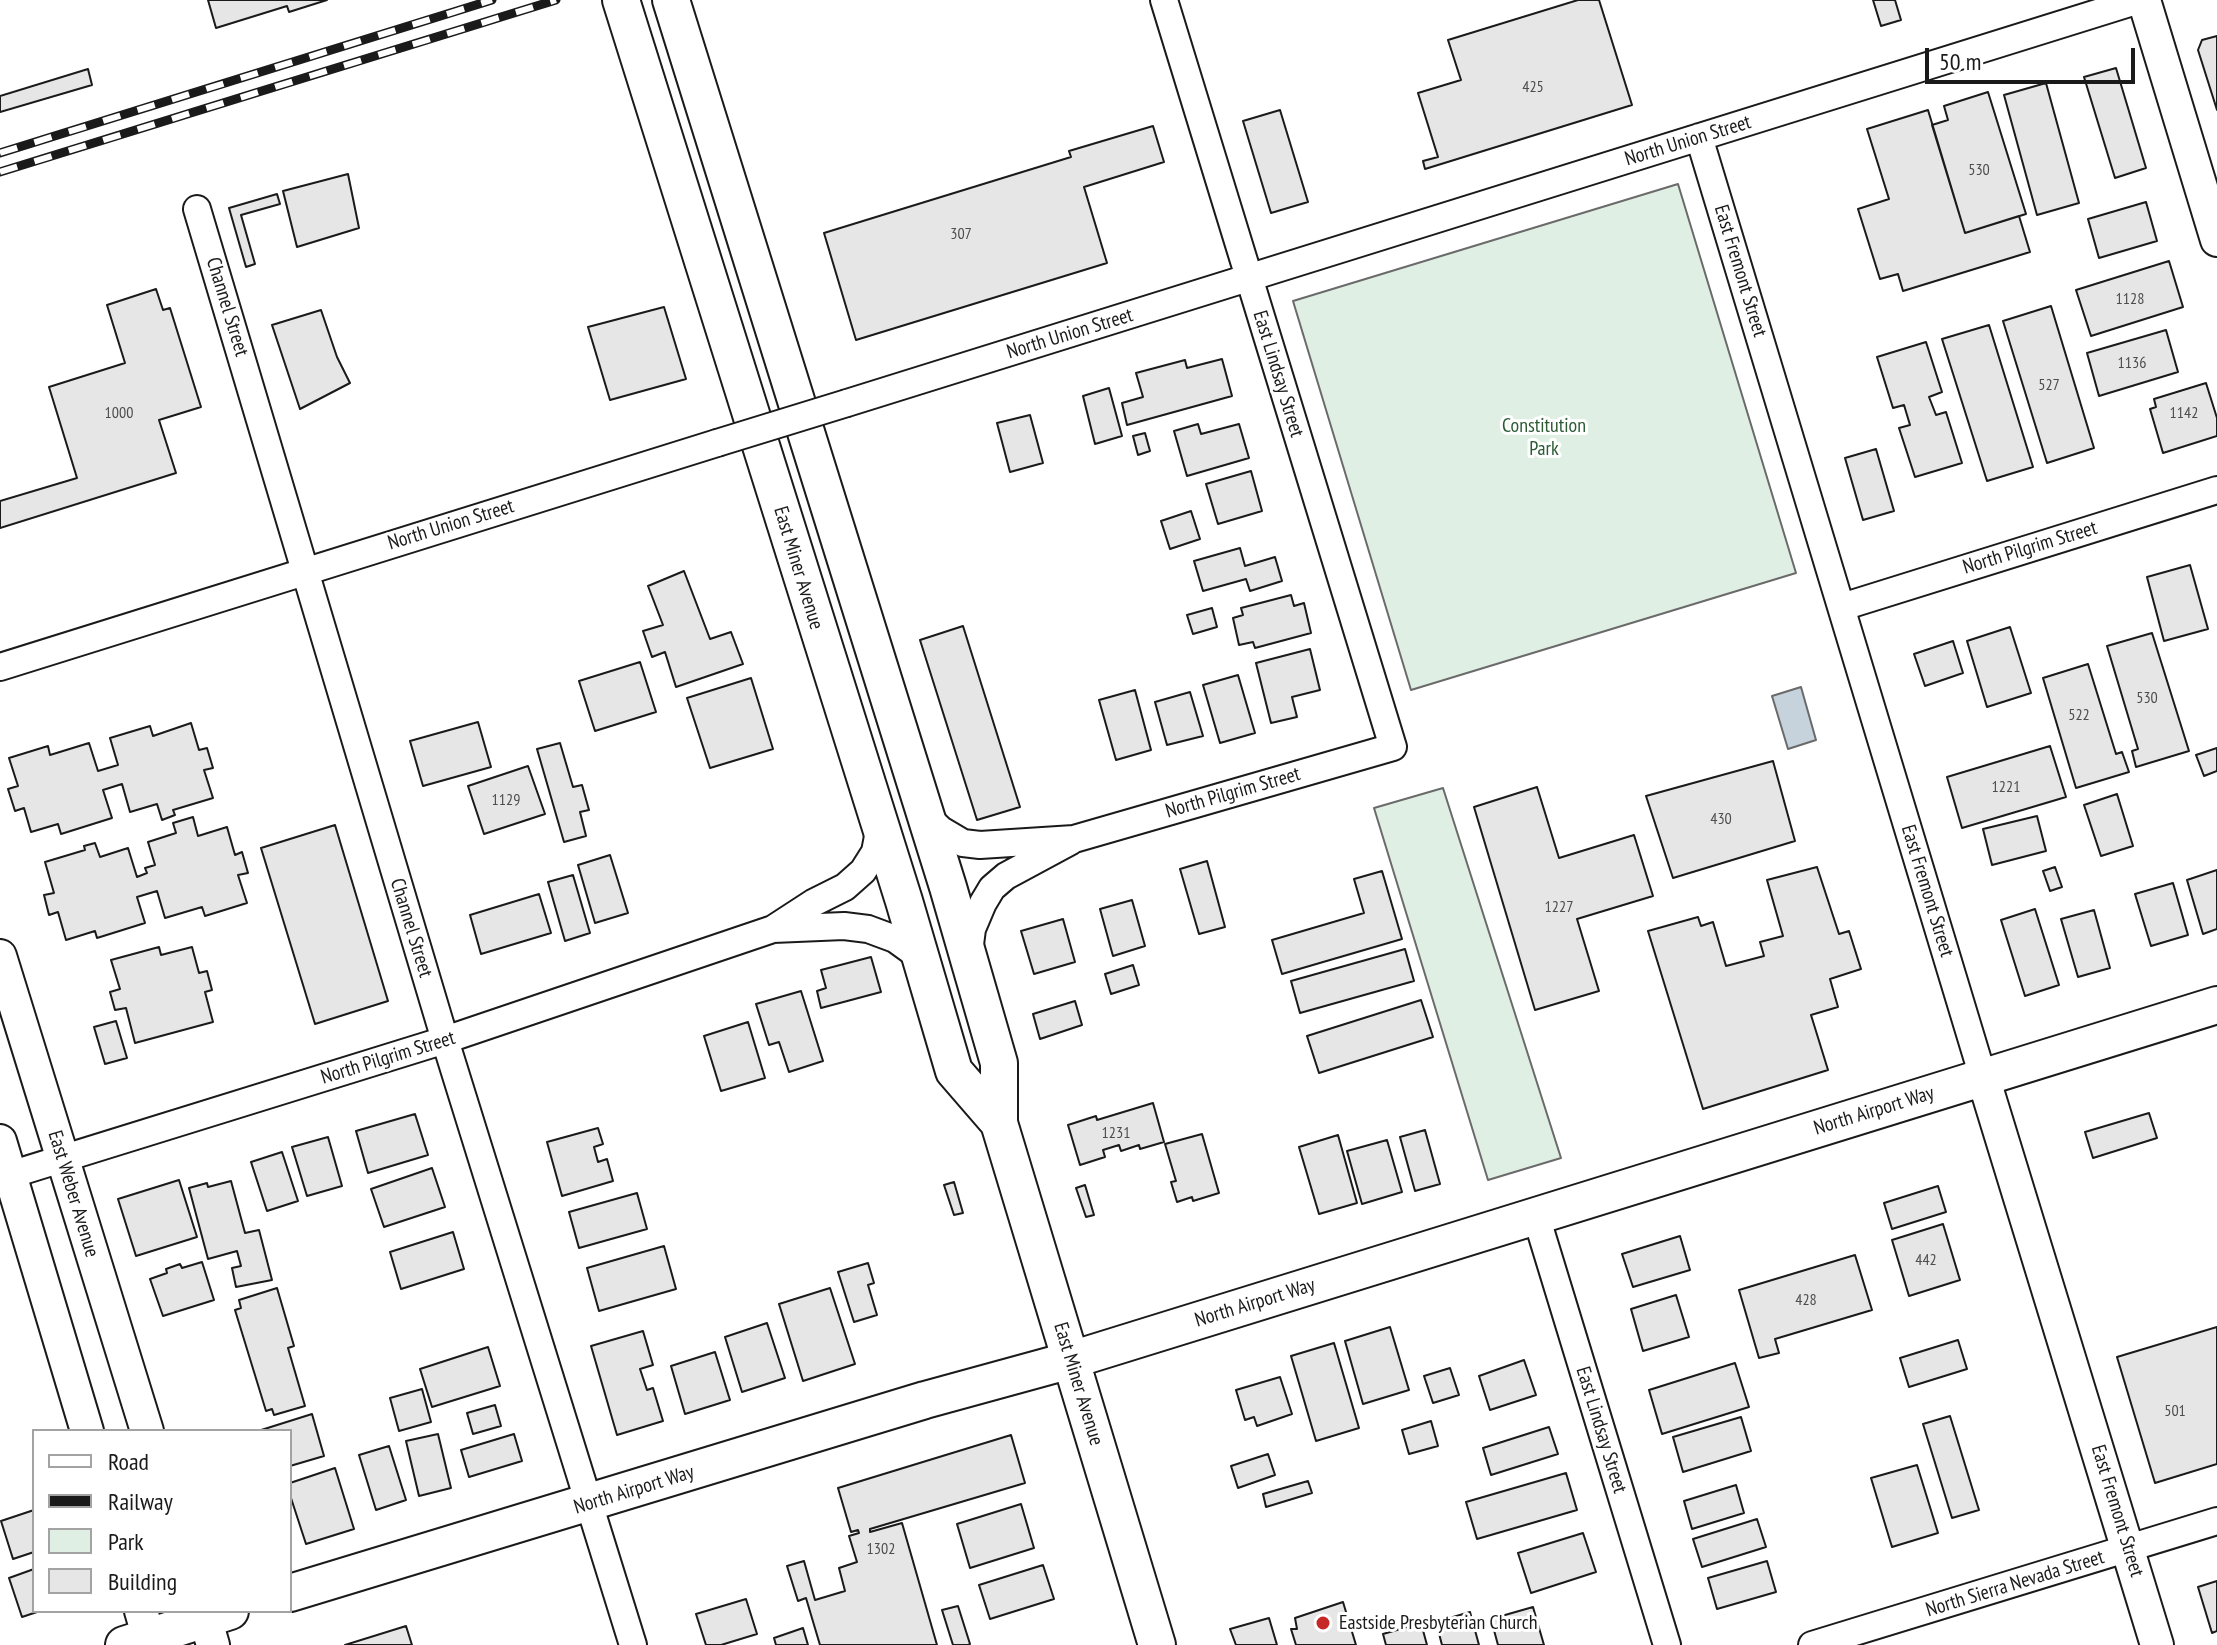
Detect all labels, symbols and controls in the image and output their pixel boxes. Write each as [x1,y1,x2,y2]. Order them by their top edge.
scale bar [1929,32,2139,82]
text: 50 m [1939,46,1981,77]
house number: 425 [1522,77,1544,97]
street label: North Union Street [1622,110,1754,172]
house number: 530 [1968,160,1990,180]
street label: East Fremont Street [1709,202,1771,340]
house number: 307 [950,224,972,244]
street label: Channel Street [201,255,253,359]
house number: 1128 [2116,289,2144,309]
street label: North Union Street [1004,303,1136,365]
street label: East Lindsay Street [1247,308,1309,440]
house number: 1136 [2118,353,2146,373]
house number: 527 [2038,375,2060,395]
house number: 1000 [105,403,133,423]
house number: 1142 [2170,403,2198,423]
park label: Constitution Park [1502,414,1586,461]
street label: North Union Street [385,494,517,556]
street label: East Miner Avenue [768,504,828,632]
street label: North Pilgrim Street [1960,516,2100,580]
house number: 530 [2136,688,2158,708]
house number: 522 [2068,705,2090,725]
street label: North Pilgrim Street [1163,762,1303,824]
house number: 1221 [1992,777,2020,797]
house number: 1129 [492,790,520,810]
house number: 430 [1710,809,1732,829]
street label: East Fremont Street [1896,822,1958,960]
street label: Channel Street [385,876,437,980]
house number: 1227 [1545,897,1573,917]
street label: North Pilgrim Street [318,1026,458,1090]
street label: North Airport Way [1811,1081,1937,1141]
house number: 1231 [1102,1123,1130,1143]
street label: East Weber Avenue [42,1128,104,1260]
house number: 442 [1915,1250,1937,1270]
street label: North Airport Way [1192,1273,1318,1333]
house number: 428 [1795,1290,1817,1310]
street label: East Miner Avenue [1048,1320,1108,1448]
street label: East Lindsay Street [1570,1364,1632,1496]
house number: 501 [2164,1401,2186,1421]
legend [32,1429,292,1613]
street label: East Fremont Street [2086,1442,2148,1580]
text: Road [108,1446,149,1477]
street label: North Airport Way [571,1460,697,1520]
text: Railway [108,1486,173,1517]
text: Park [108,1526,144,1557]
house number: 1302 [867,1539,895,1559]
street label: North Sierra Nevada Street [1923,1545,2107,1623]
text: Building [108,1566,177,1597]
place label: Eastside Presbyterian Church [1339,1611,1538,1635]
marker: Eastside Presbyterian Church [1314,1614,1332,1632]

